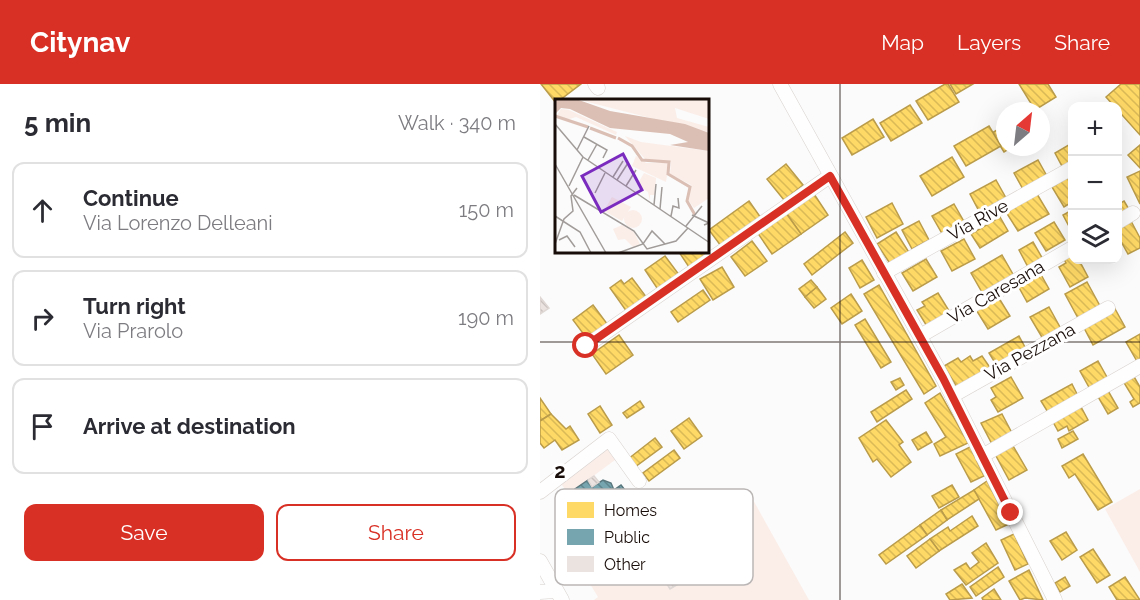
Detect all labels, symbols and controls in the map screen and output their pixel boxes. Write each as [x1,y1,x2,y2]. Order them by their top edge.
text: Citynav [30,26,130,59]
text: Map [881,30,924,55]
text: Layers [957,30,1021,55]
text: Share [1054,30,1110,55]
inset map [555,99,710,254]
north arrow [996,102,1050,156]
map controls [1068,102,1122,264]
button: + [1068,102,1122,156]
text: 5 min [24,108,91,138]
text: Walk · 340 m [398,111,516,135]
button: − [1068,156,1122,210]
text: Continue [83,185,179,211]
icon: ahead [26,194,59,227]
street label: Via Rive [944,194,1012,245]
text: 150 m [459,198,514,222]
button: layers [1068,210,1122,264]
text: Via Lorenzo Delleani [83,211,273,235]
street label: Via Caresana [944,255,1048,328]
text: Turn right [83,293,186,319]
icon: right [26,302,59,335]
text: 190 m [458,306,514,330]
street label: Via Pezzana [981,318,1079,385]
text: Via Prarolo [83,319,183,343]
route start [572,332,598,358]
icon: arrive [26,410,59,443]
text: Arrive at destination [83,413,296,439]
text: 2 [554,459,566,483]
legend [555,489,753,585]
route end [997,499,1023,525]
text: Homes [604,501,657,520]
button: Save [24,504,264,561]
button: Share [276,504,516,561]
text: Public [604,528,650,547]
text: Other [604,555,646,574]

